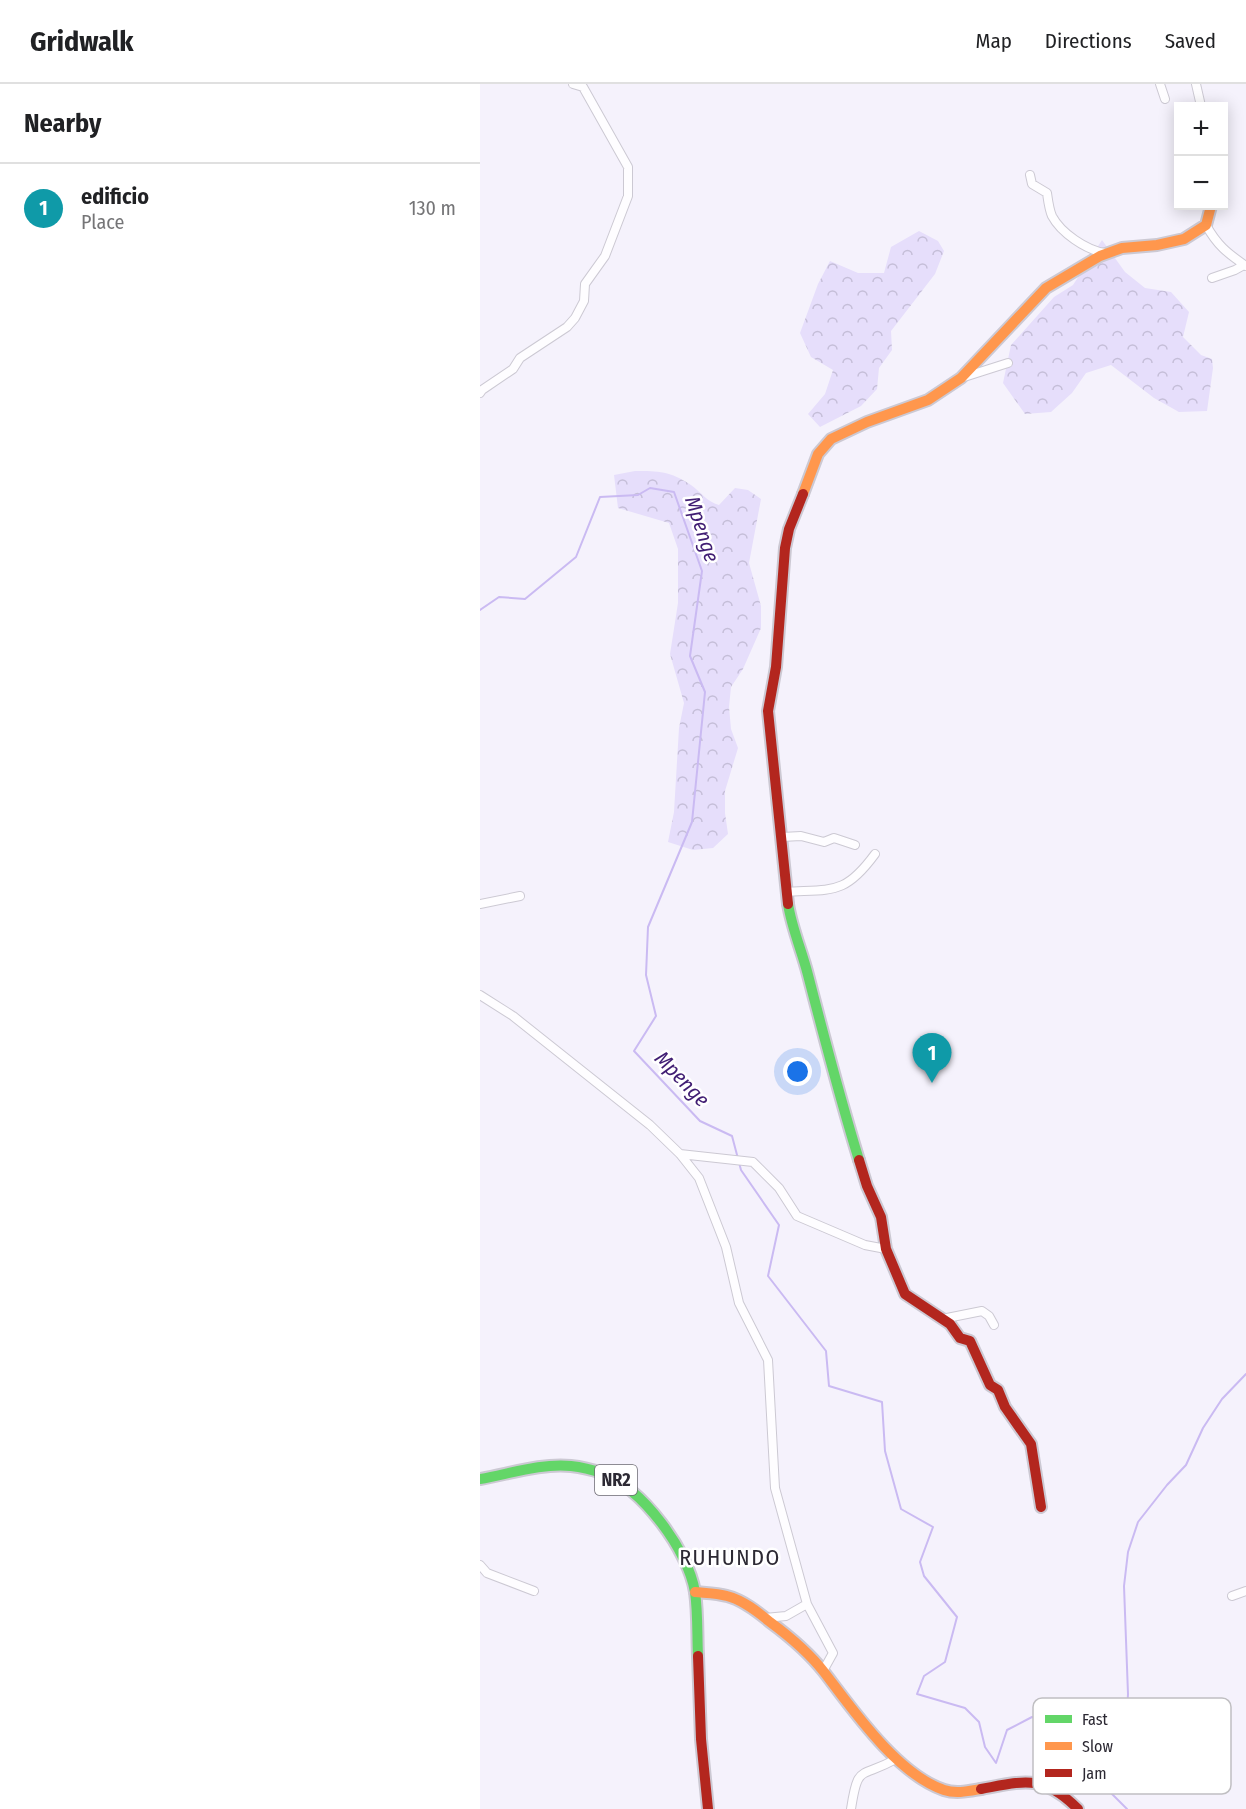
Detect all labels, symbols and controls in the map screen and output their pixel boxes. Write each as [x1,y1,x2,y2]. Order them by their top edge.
text: Gridwalk [30,25,134,58]
text: Map [975,28,1012,54]
text: Directions [1045,28,1132,54]
text: Saved [1165,28,1216,54]
map controls [1174,102,1228,210]
button: + [1174,102,1228,156]
text: Nearby [24,108,101,139]
button: − [1174,156,1228,210]
text: edificio [81,183,149,210]
text: 1 [39,196,48,220]
text: 130 m [409,196,456,220]
text: Place [81,210,124,234]
water label: Mpenge [679,493,725,565]
pin: 1 [912,1034,952,1083]
water label: Mpenge [649,1046,715,1112]
your location [783,1057,812,1086]
road number: NR2 [595,1465,637,1495]
district label: RUHUNDO [679,1544,781,1571]
legend [1033,1698,1231,1794]
text: Fast [1082,1710,1109,1729]
text: Slow [1082,1737,1113,1756]
text: Jam [1082,1764,1107,1783]

